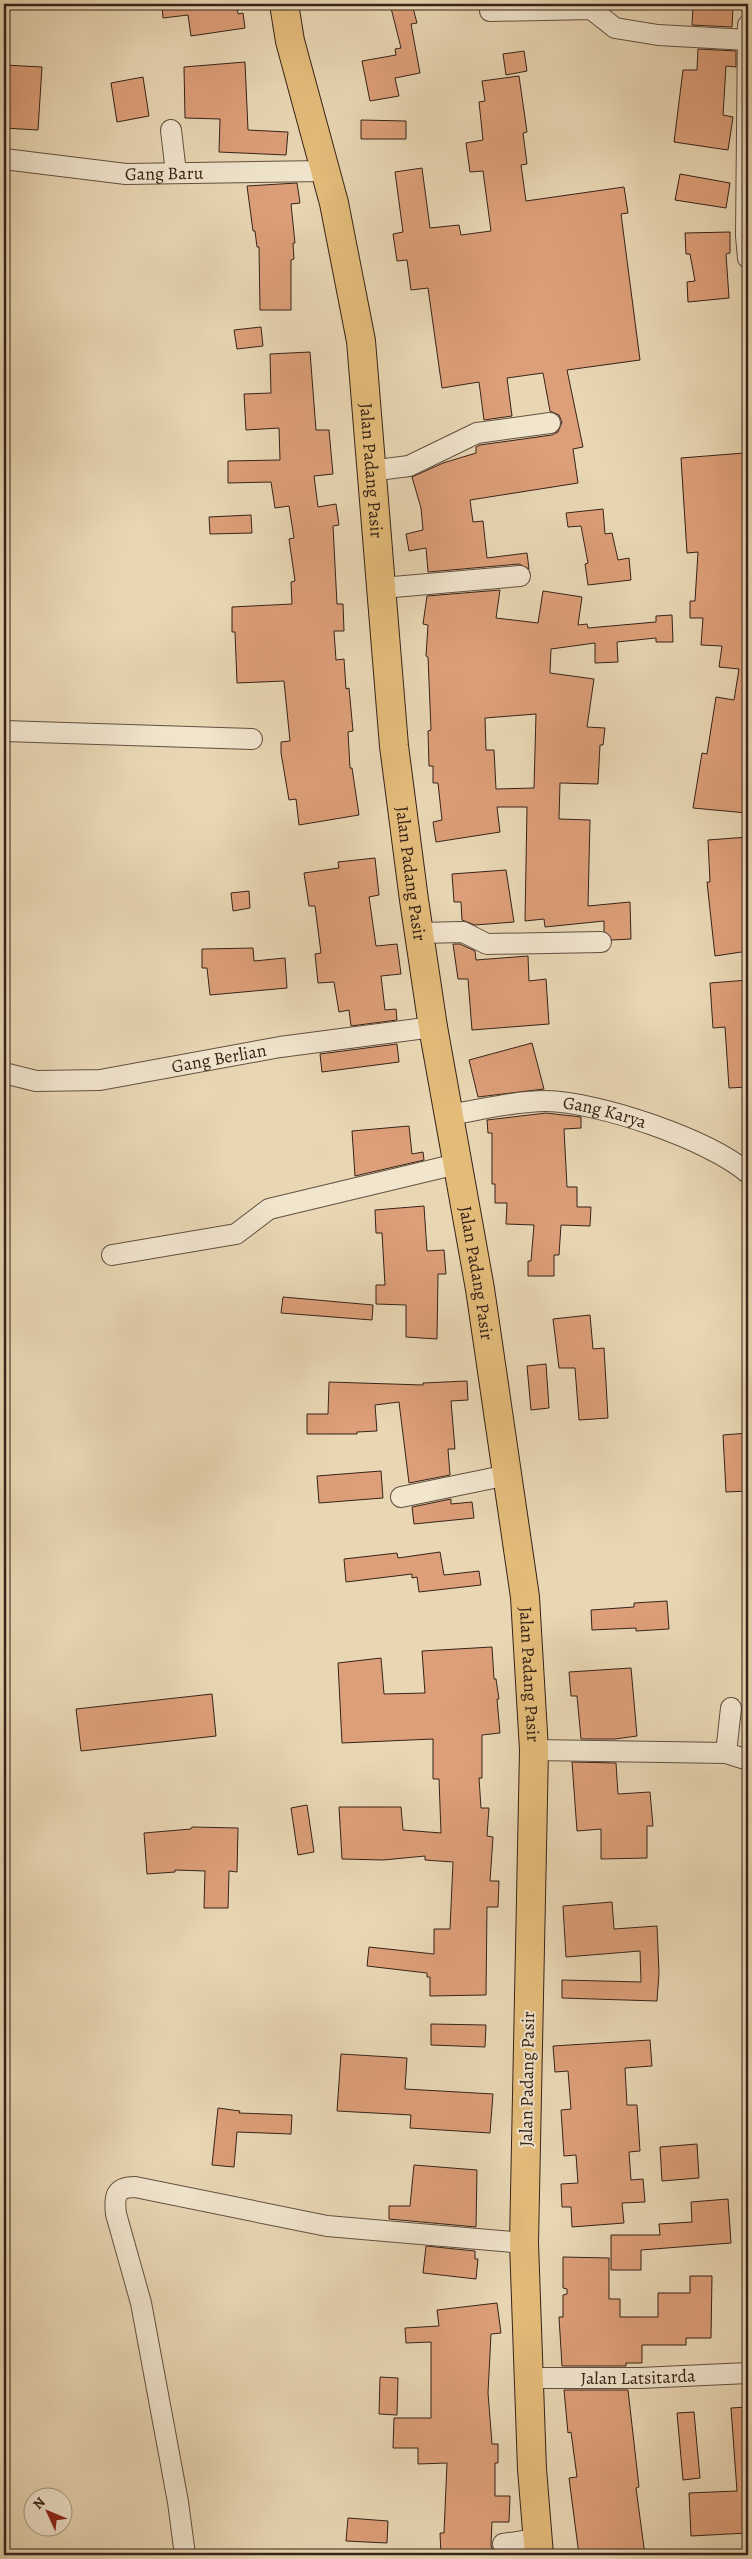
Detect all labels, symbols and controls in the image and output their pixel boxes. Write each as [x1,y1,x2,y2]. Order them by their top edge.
street label: Gang Baru [125,161,204,186]
street label: Jalan Padang Pasir [354,402,389,539]
street label: Jalan Padang Pasir [390,805,432,943]
street label: Gang Berlian [170,1038,269,1079]
street label: Gang Karya [561,1090,650,1134]
street label: Jalan Padang Pasir [453,1204,499,1342]
street label: Jalan Padang Pasir [514,1606,546,1743]
street label: Jalan Padang Pasir [514,2011,540,2147]
street label: Jalan Latsitarda [581,2363,697,2390]
north arrow [22,2486,72,2536]
text: N [29,2493,49,2514]

